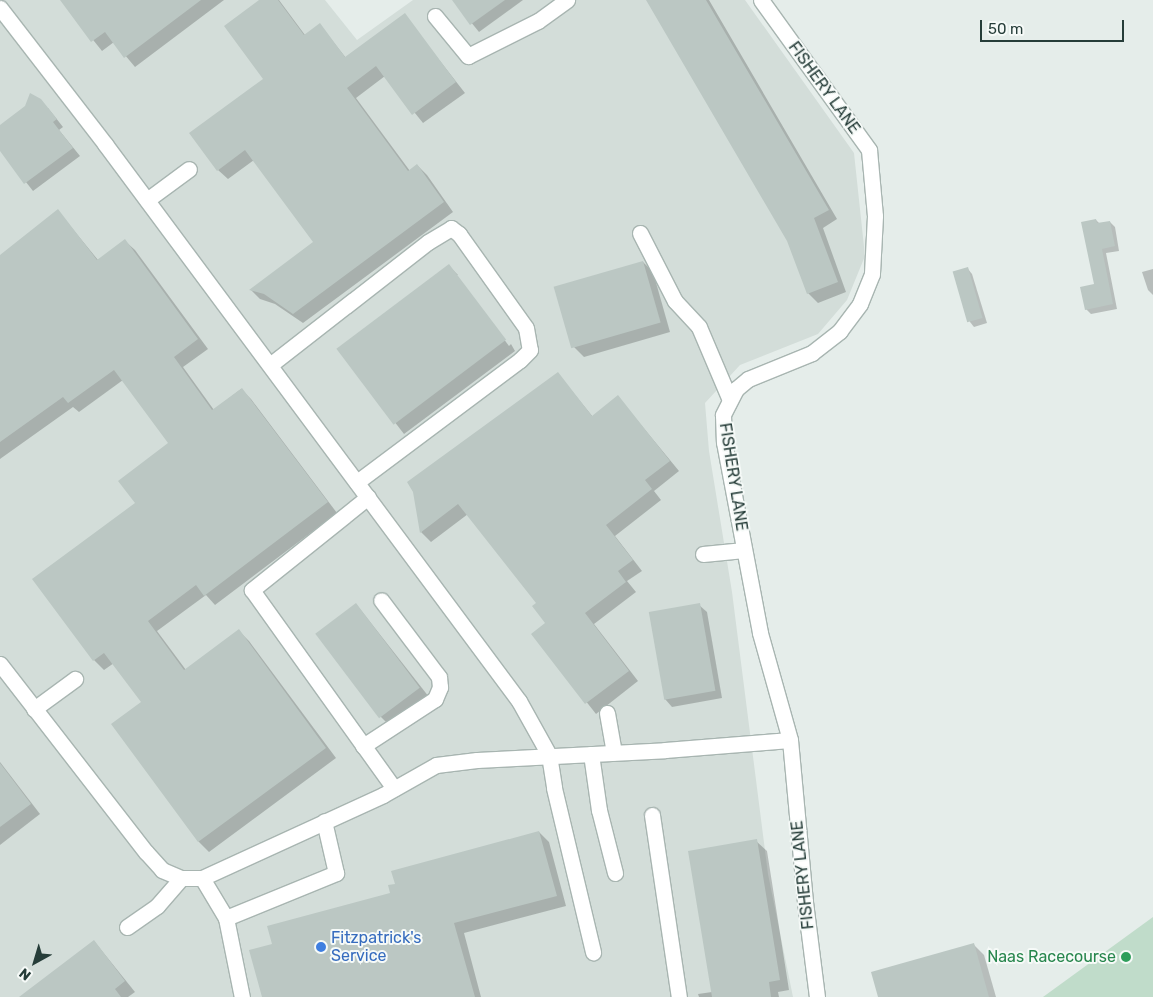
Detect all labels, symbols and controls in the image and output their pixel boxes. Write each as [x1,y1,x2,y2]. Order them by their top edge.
scale bar [983,10,1127,42]
text: 50 m [988,20,1023,38]
street label: FISHERY LANE [784,38,864,138]
street label: FISHERY LANE [715,421,751,533]
street label: FISHERY LANE [788,819,818,931]
place label: Fitzpatrick's Service [331,928,422,966]
north arrow [10,937,60,987]
marker: Fitzpatrick's Service [315,941,327,953]
place label: Naas Racecourse [987,947,1116,967]
marker: Naas Racecourse [1120,951,1132,963]
text: N [16,964,35,984]

